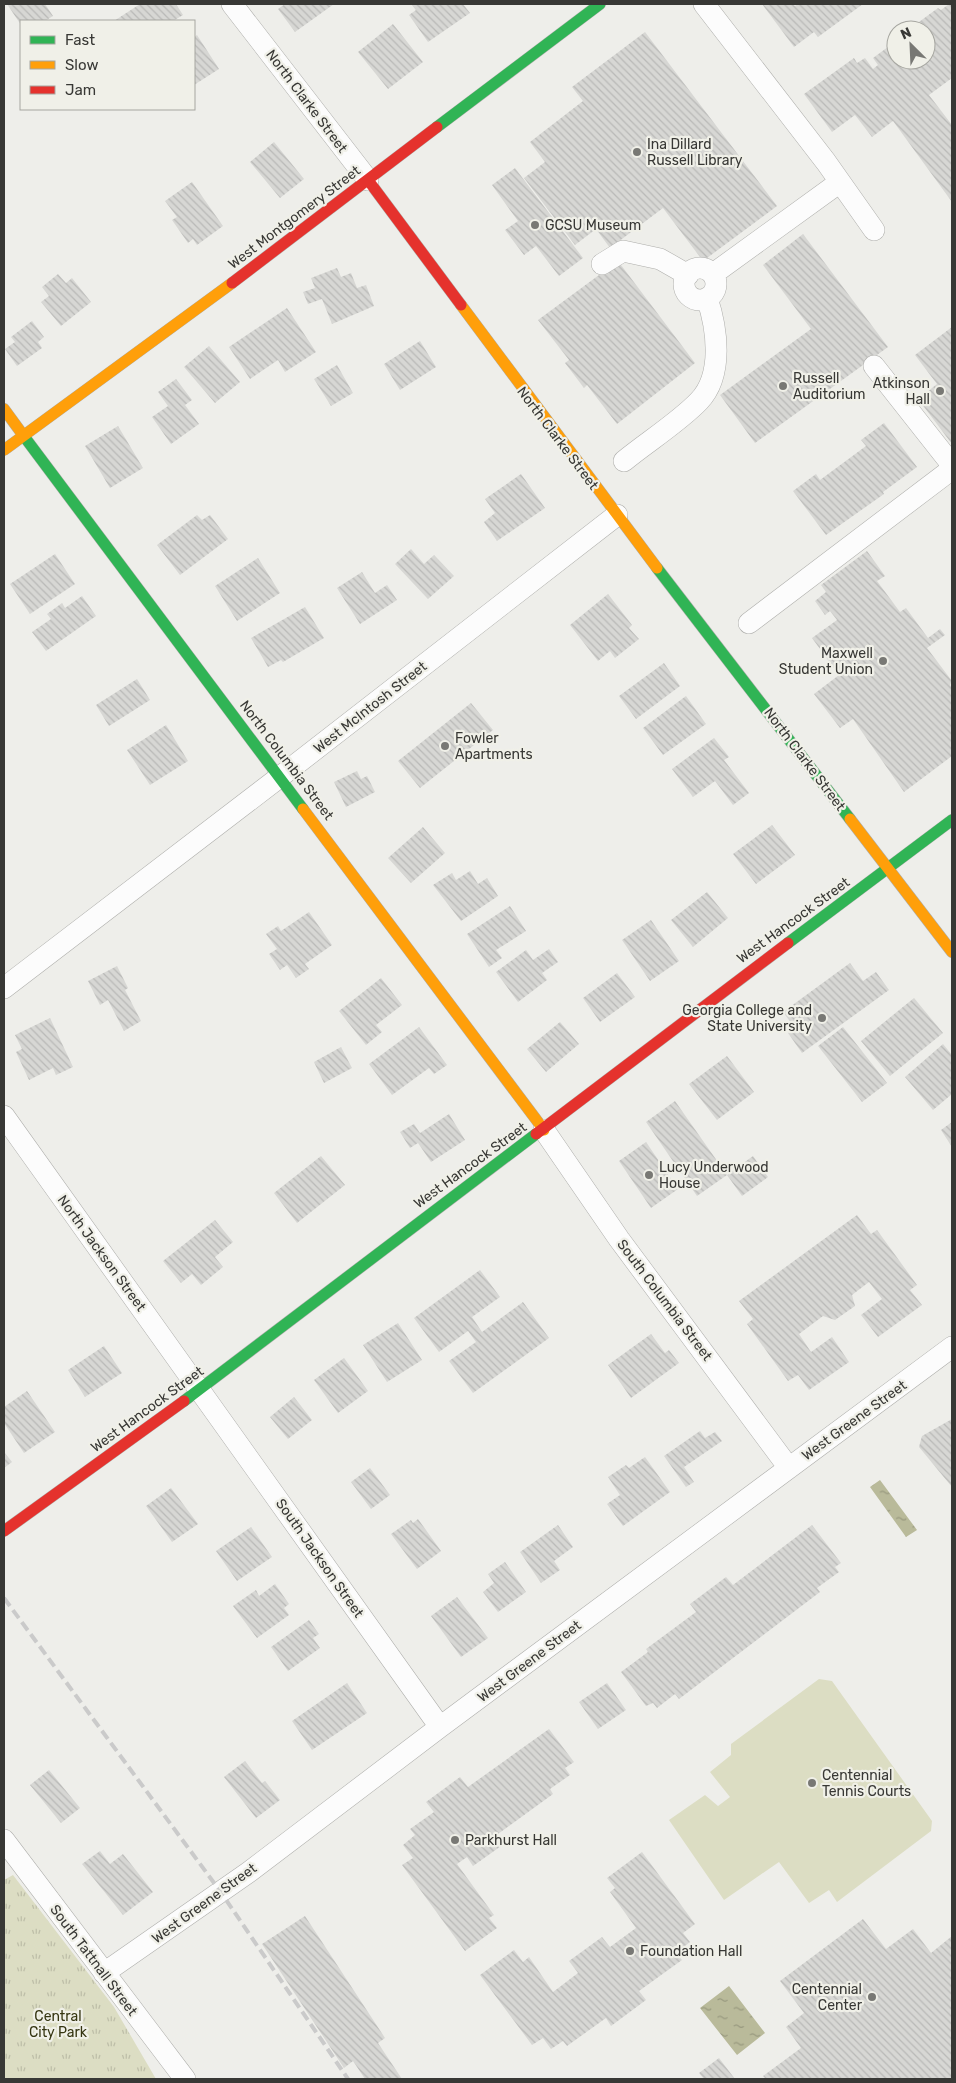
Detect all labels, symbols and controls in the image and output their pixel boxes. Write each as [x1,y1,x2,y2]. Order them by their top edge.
legend [20,20,195,110]
north arrow [886,20,936,70]
text: N [898,24,914,43]
text: Fast [65,31,95,49]
street label: North Clarke Street [262,46,351,157]
text: Slow [65,56,98,74]
text: Jam [65,81,96,99]
place label: Ina Dillard Russell Library [647,136,743,169]
marker: Ina Dillard Russell Library [631,146,643,158]
street label: West Montgomery Street [225,162,364,273]
place label: GCSU Museum [545,217,641,234]
marker: GCSU Museum [529,219,541,231]
place label: Russell Auditorium [793,370,866,403]
place label: Atkinson Hall [873,375,930,408]
marker: Russell Auditorium [777,380,789,392]
street label: North Clarke Street [513,383,602,494]
marker: Atkinson Hall [934,385,946,397]
place label: Maxwell Student Union [779,645,873,678]
marker: Maxwell Student Union [877,655,889,667]
street label: West McIntosh Street [310,658,431,757]
street label: North Columbia Street [236,697,337,824]
street label: North Clarke Street [760,704,849,815]
place label: Fowler Apartments [455,730,533,763]
marker: Fowler Apartments [439,740,451,752]
street label: West Hancock Street [733,873,854,967]
place label: Georgia College and State University [682,1002,812,1035]
marker: Georgia College and State University [816,1012,828,1024]
street label: West Hancock Street [410,1118,531,1212]
place label: Lucy Underwood House [659,1159,769,1192]
marker: Lucy Underwood House [643,1169,655,1181]
street label: North Jackson Street [54,1192,150,1315]
street label: South Columbia Street [613,1236,716,1365]
street label: West Hancock Street [87,1362,208,1456]
street label: West Greene Street [799,1376,910,1464]
street label: South Jackson Street [272,1495,367,1622]
street label: West Greene Street [474,1617,585,1706]
place label: Centennial Tennis Courts [822,1767,911,1800]
marker: Centennial Tennis Courts [806,1777,818,1789]
place label: Parkhurst Hall [465,1832,557,1849]
marker: Parkhurst Hall [449,1834,461,1846]
street label: West Greene Street [149,1859,260,1947]
street label: South Tattnall Street [46,1901,141,2020]
place label: Foundation Hall [640,1943,742,1960]
marker: Foundation Hall [624,1945,636,1957]
place label: Centennial Center [792,1981,863,2014]
marker: Centennial Center [866,1991,878,2003]
park label: Central City Park [29,2008,88,2041]

